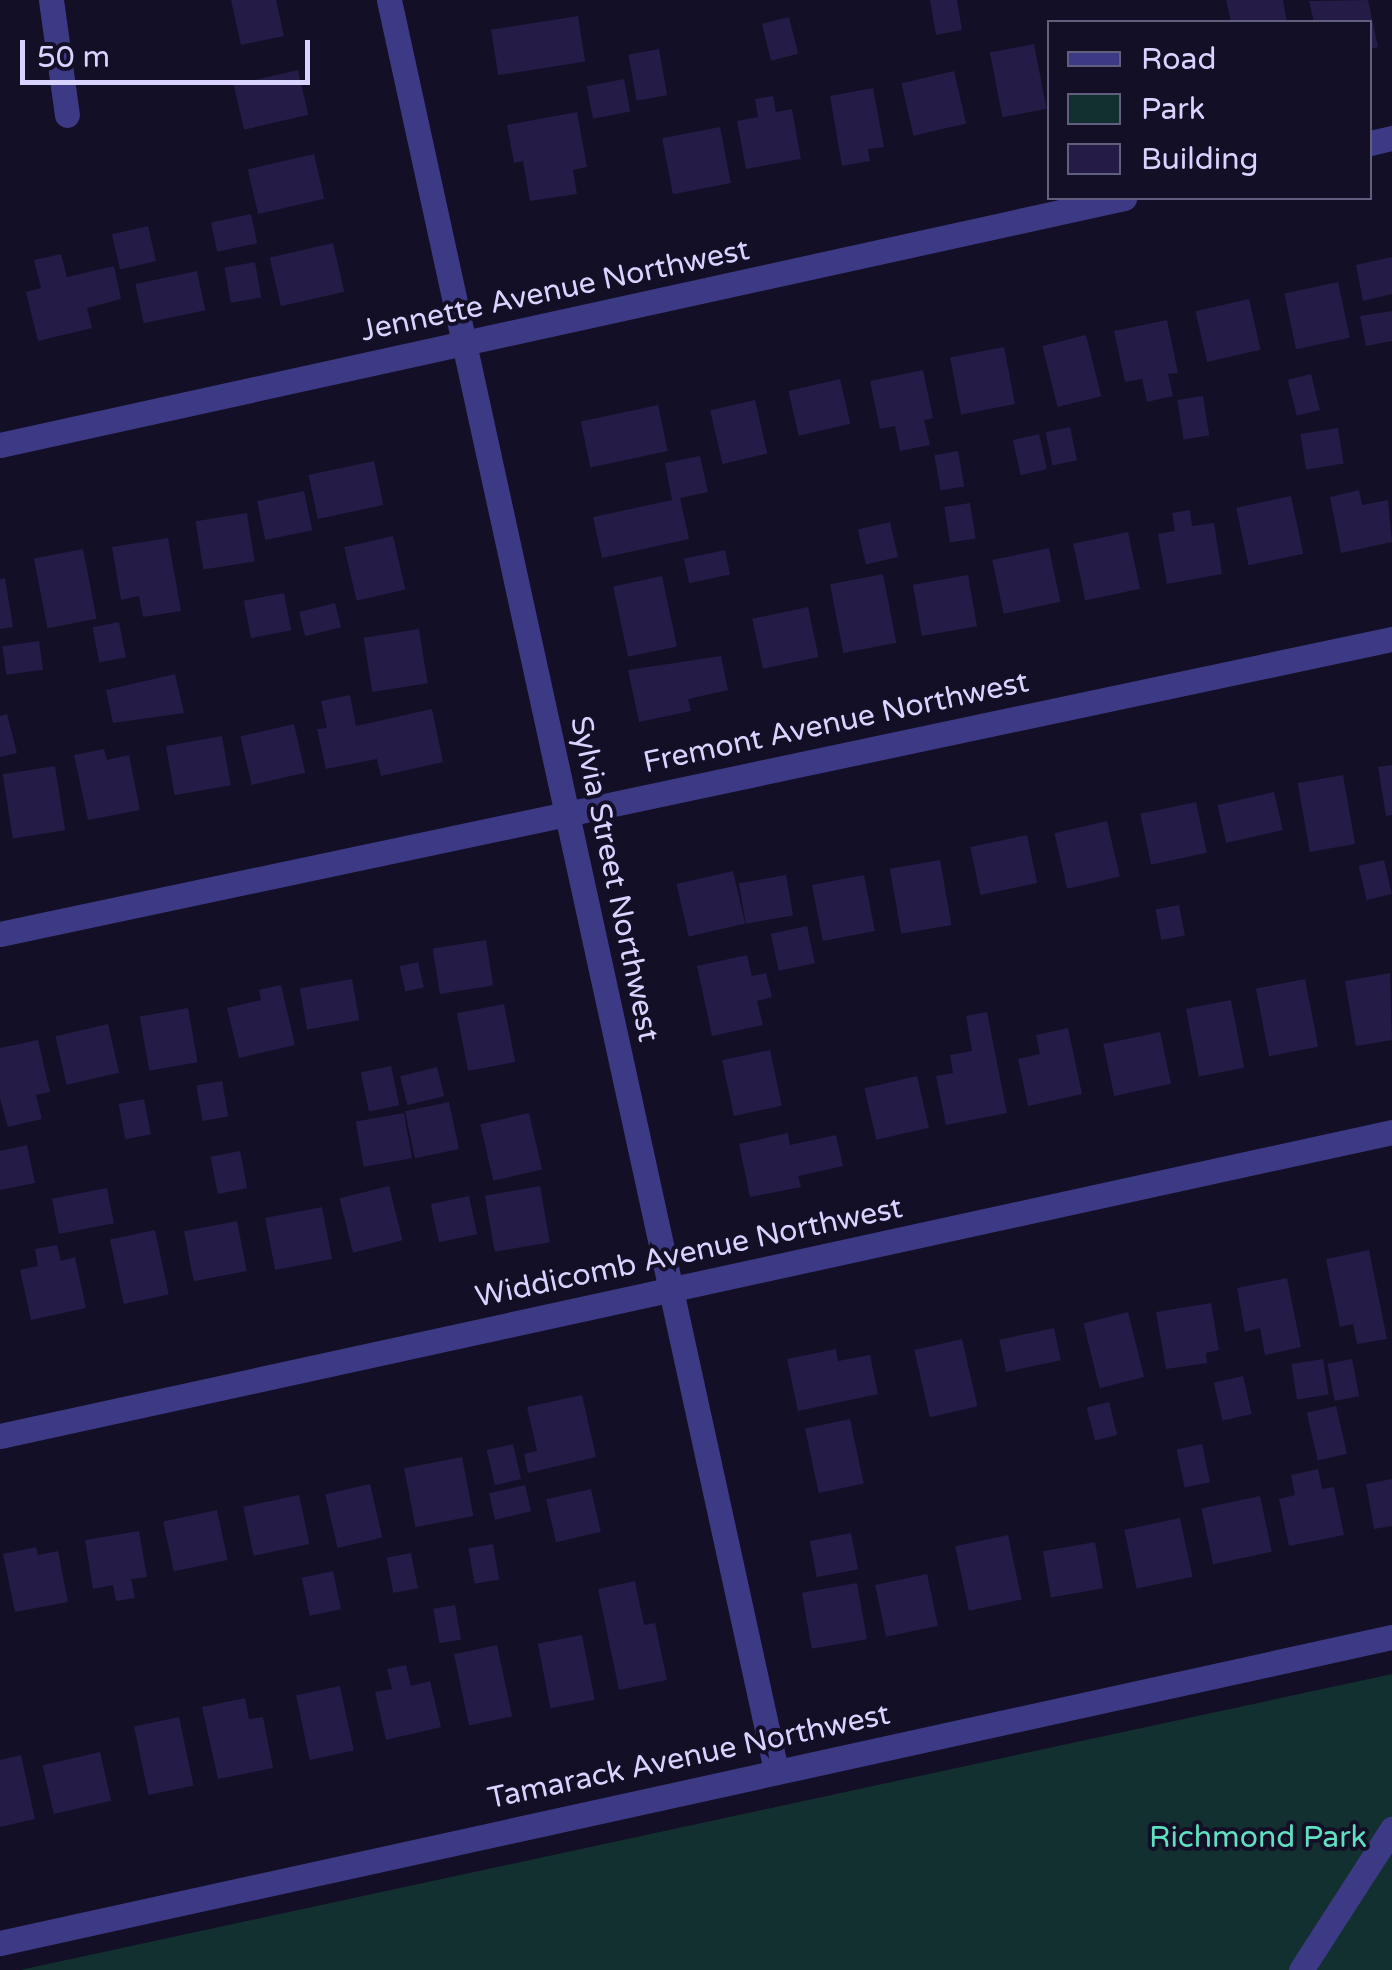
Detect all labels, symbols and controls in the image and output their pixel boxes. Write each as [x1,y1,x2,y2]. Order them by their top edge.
scale bar [25,20,315,82]
legend [1047,20,1372,200]
text: 50 m [37,39,110,76]
text: Road [1141,41,1216,78]
text: Park [1141,91,1205,128]
text: Building [1141,141,1258,178]
street label: Jennette Avenue Northwest [357,232,753,350]
street label: Fremont Avenue Northwest [640,665,1032,781]
street label: Sylvia Street Northwest [562,713,666,1045]
street label: Widdicomb Avenue Northwest [472,1190,906,1316]
street label: Tamarack Avenue Northwest [485,1697,893,1817]
park label: Richmond Park [1149,1820,1367,1856]

